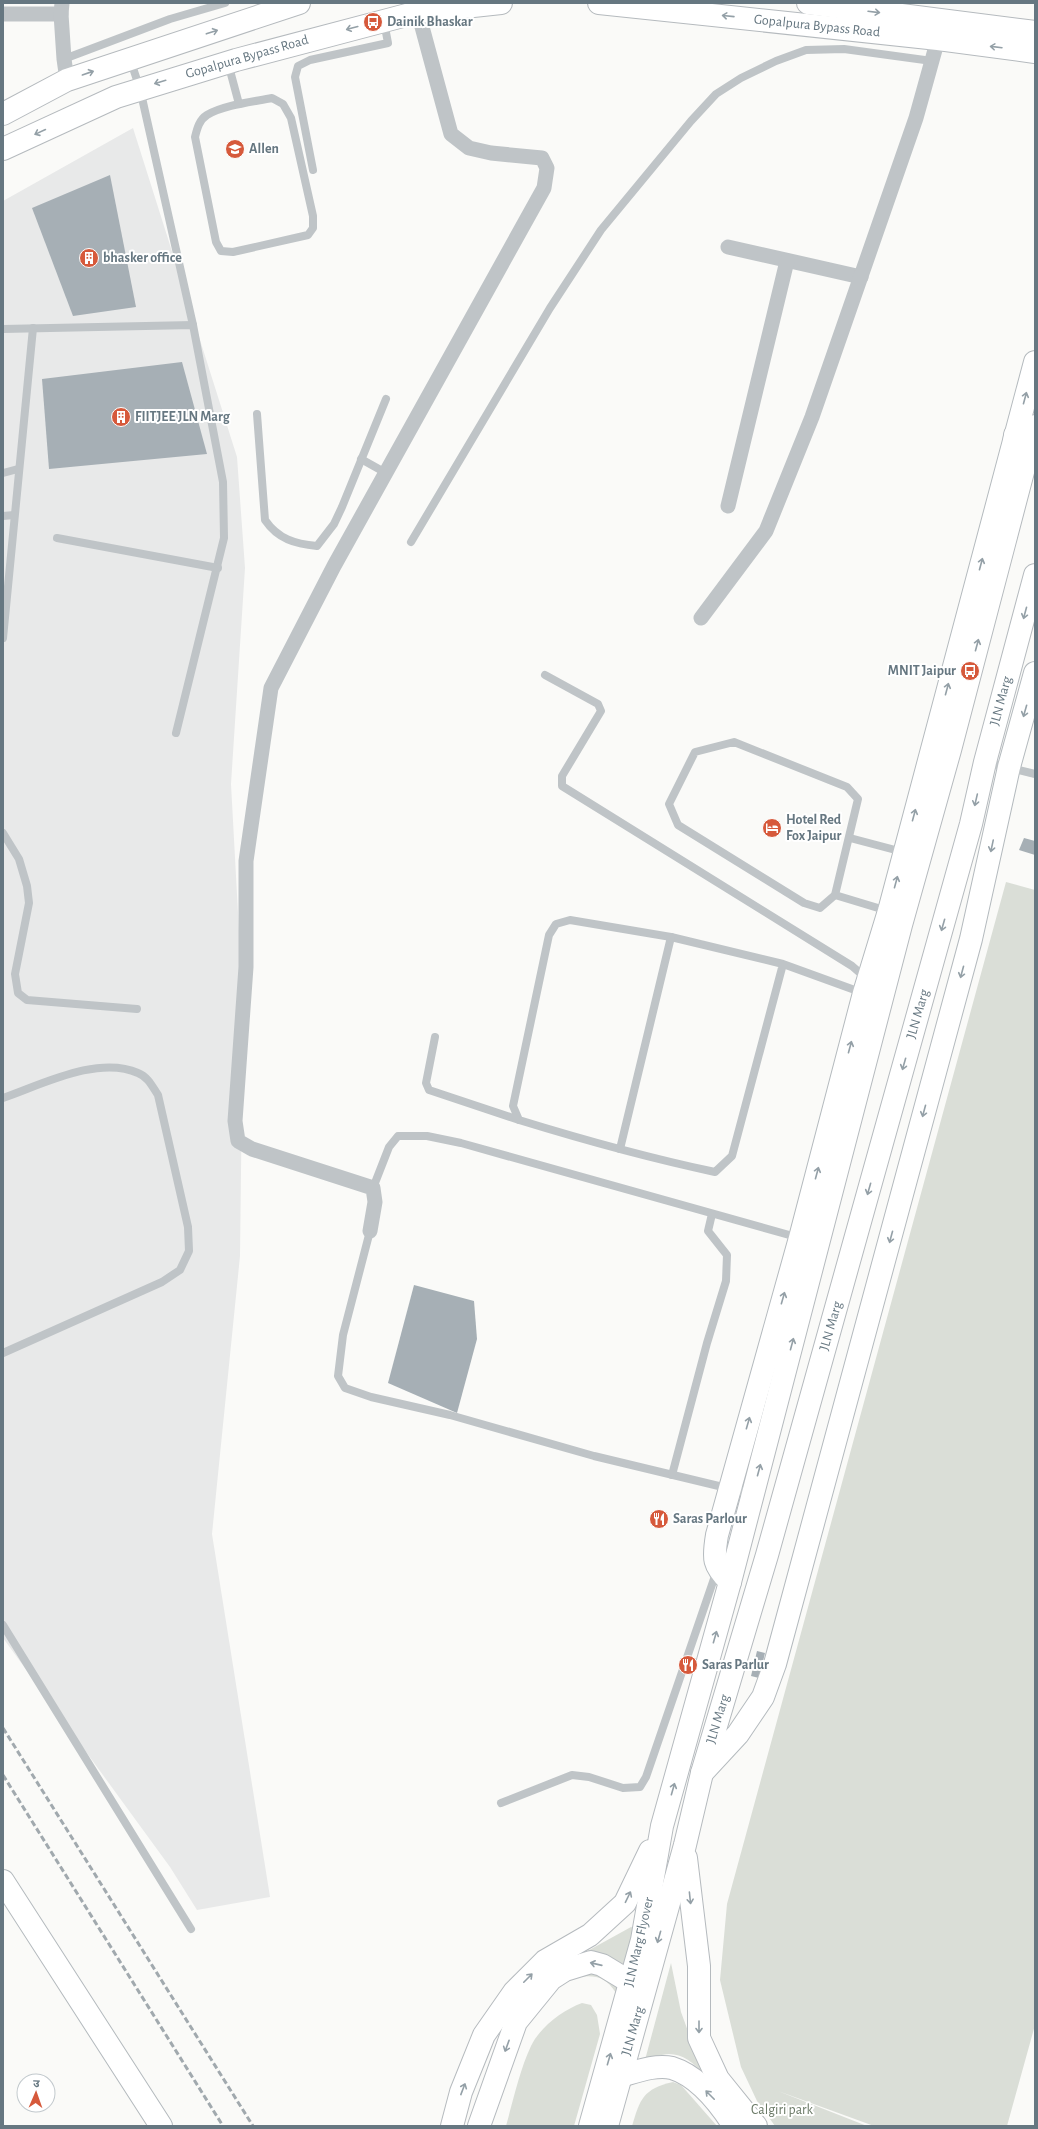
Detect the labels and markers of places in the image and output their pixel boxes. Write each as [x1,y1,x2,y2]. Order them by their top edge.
bus stop icon: Dainik Bhaskar [362,11,384,33]
place label: Dainik Bhaskar [387,15,473,29]
school or university icon: Allen [224,138,246,160]
place label: Allen [249,142,279,156]
building icon: bhasker office [78,247,100,269]
place label: bhasker office [103,251,182,265]
building icon: FIITJEE JLN Marg [110,406,132,428]
place label: FIITJEE JLN Marg [135,410,231,424]
bus stop icon: MNIT Jaipur [959,660,981,682]
place label: MNIT Jaipur [888,664,956,678]
place label: Hotel Red Fox Jaipur [786,813,842,843]
hotel icon: Hotel Red Fox Jaipur [761,817,783,839]
restaurant icon: Saras Parlour [648,1508,670,1530]
place label: Saras Parlour [673,1512,747,1526]
restaurant icon: Saras Parlur [677,1654,699,1676]
place label: Saras Parlur [702,1658,769,1672]

